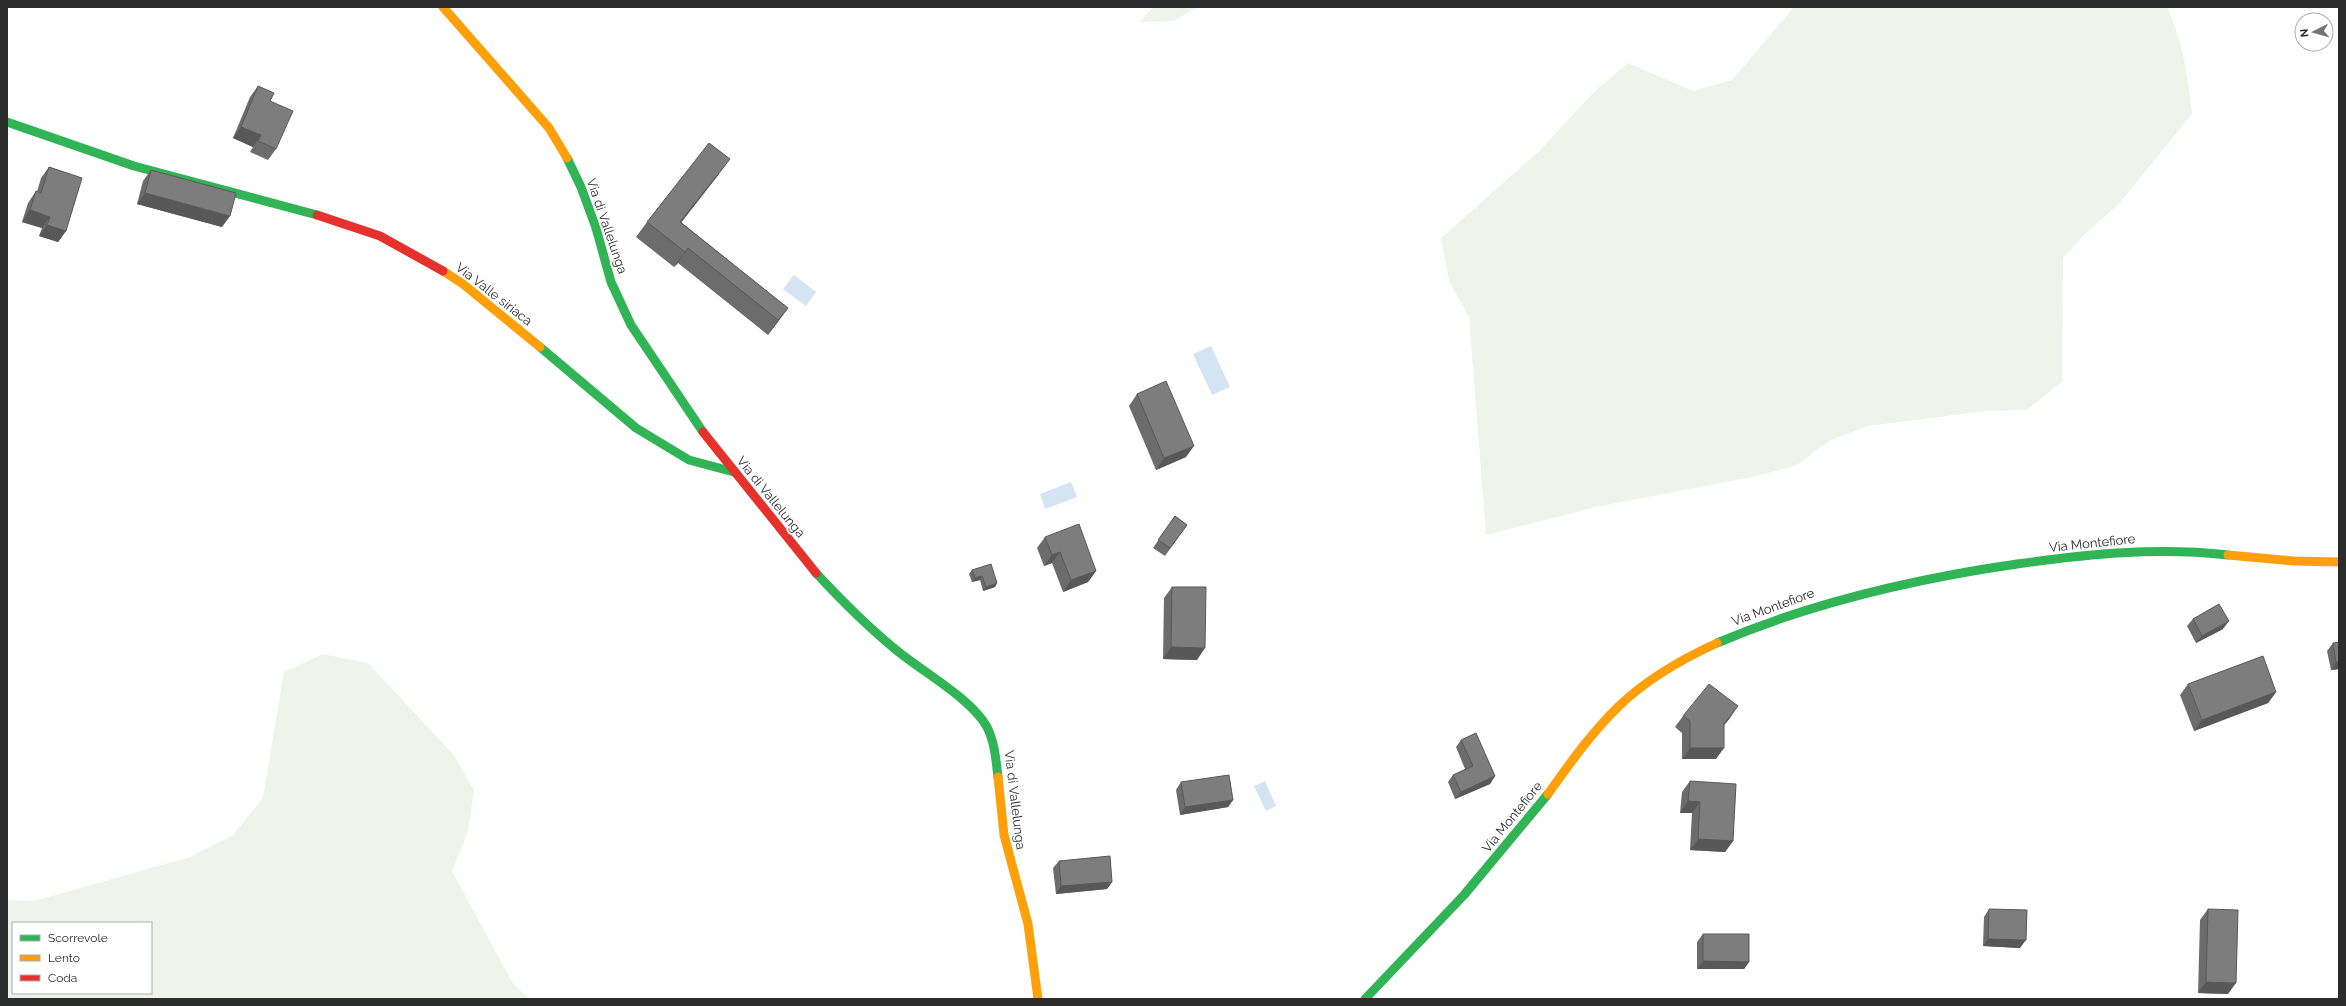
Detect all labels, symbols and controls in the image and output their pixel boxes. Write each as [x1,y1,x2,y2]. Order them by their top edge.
north arrow [2294,12,2334,52]
text: N [2298,28,2311,38]
street label: Via di Vallelunga [584,176,630,276]
street label: Via Valle siriaca [453,260,535,328]
street label: Via di Vallelunga [734,454,808,540]
street label: Via Montefiore [2048,531,2136,555]
street label: Via Montefiore [1730,585,1817,629]
street label: Via di Vallelunga [1001,750,1029,850]
street label: Via Montefiore [1479,778,1545,855]
legend [12,922,152,994]
text: Scorrevole [48,931,108,945]
text: Lento [48,951,80,965]
text: Coda [48,971,77,985]

